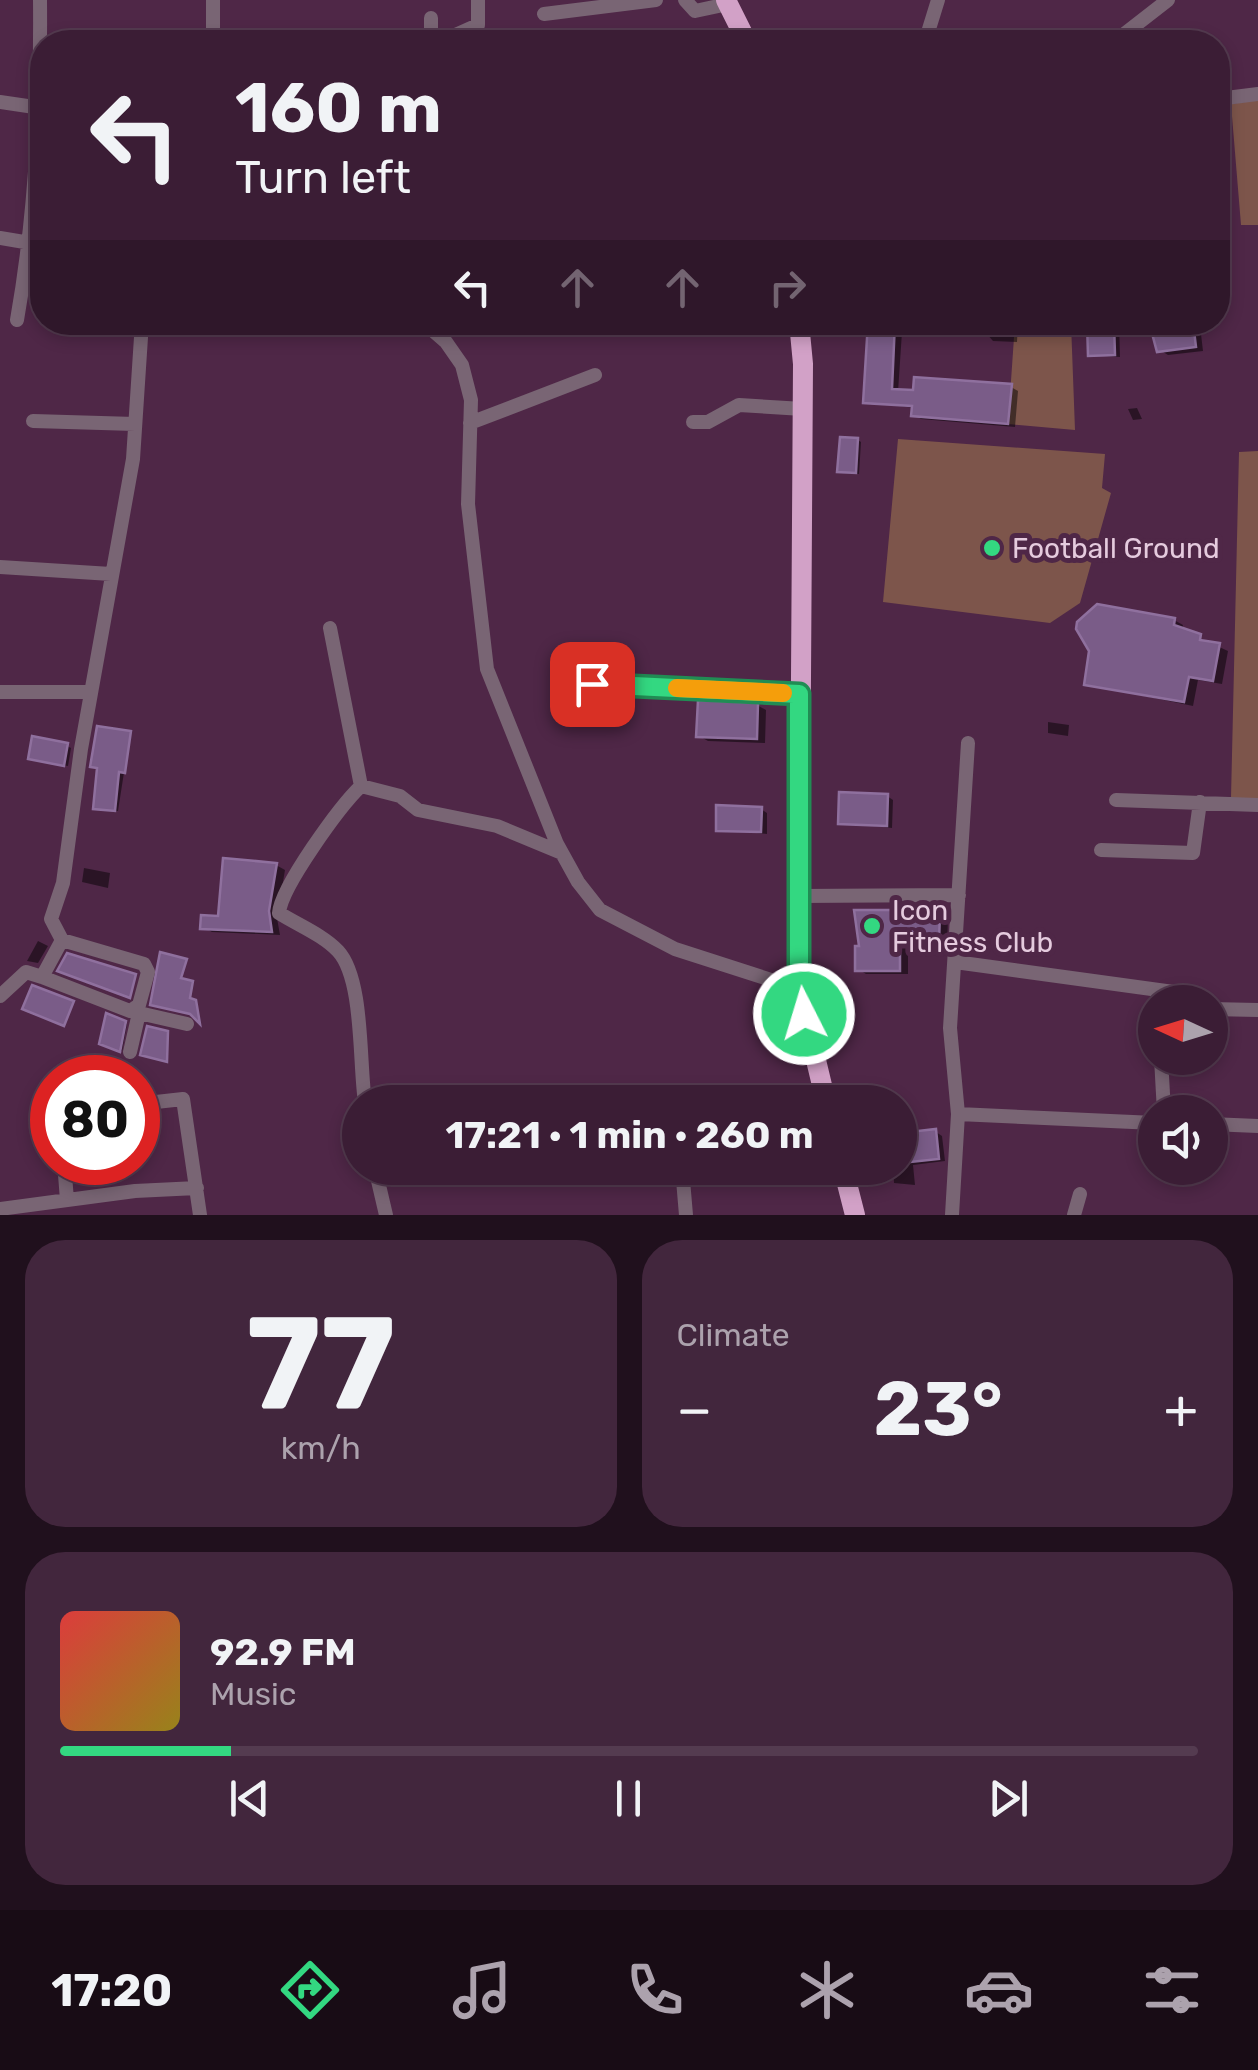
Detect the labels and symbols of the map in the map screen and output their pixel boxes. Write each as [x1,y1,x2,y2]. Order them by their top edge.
place label: Football Ground [1012,532,1220,565]
marker: Football Ground [981,537,1003,559]
pin [550,642,635,727]
place label: Icon Fitness Club [892,894,1053,959]
marker: Icon Fitness Club [861,915,883,937]
position arrow [752,962,856,1066]
north arrow [1138,985,1228,1075]
speed limit sign: 80 [30,1055,160,1185]

